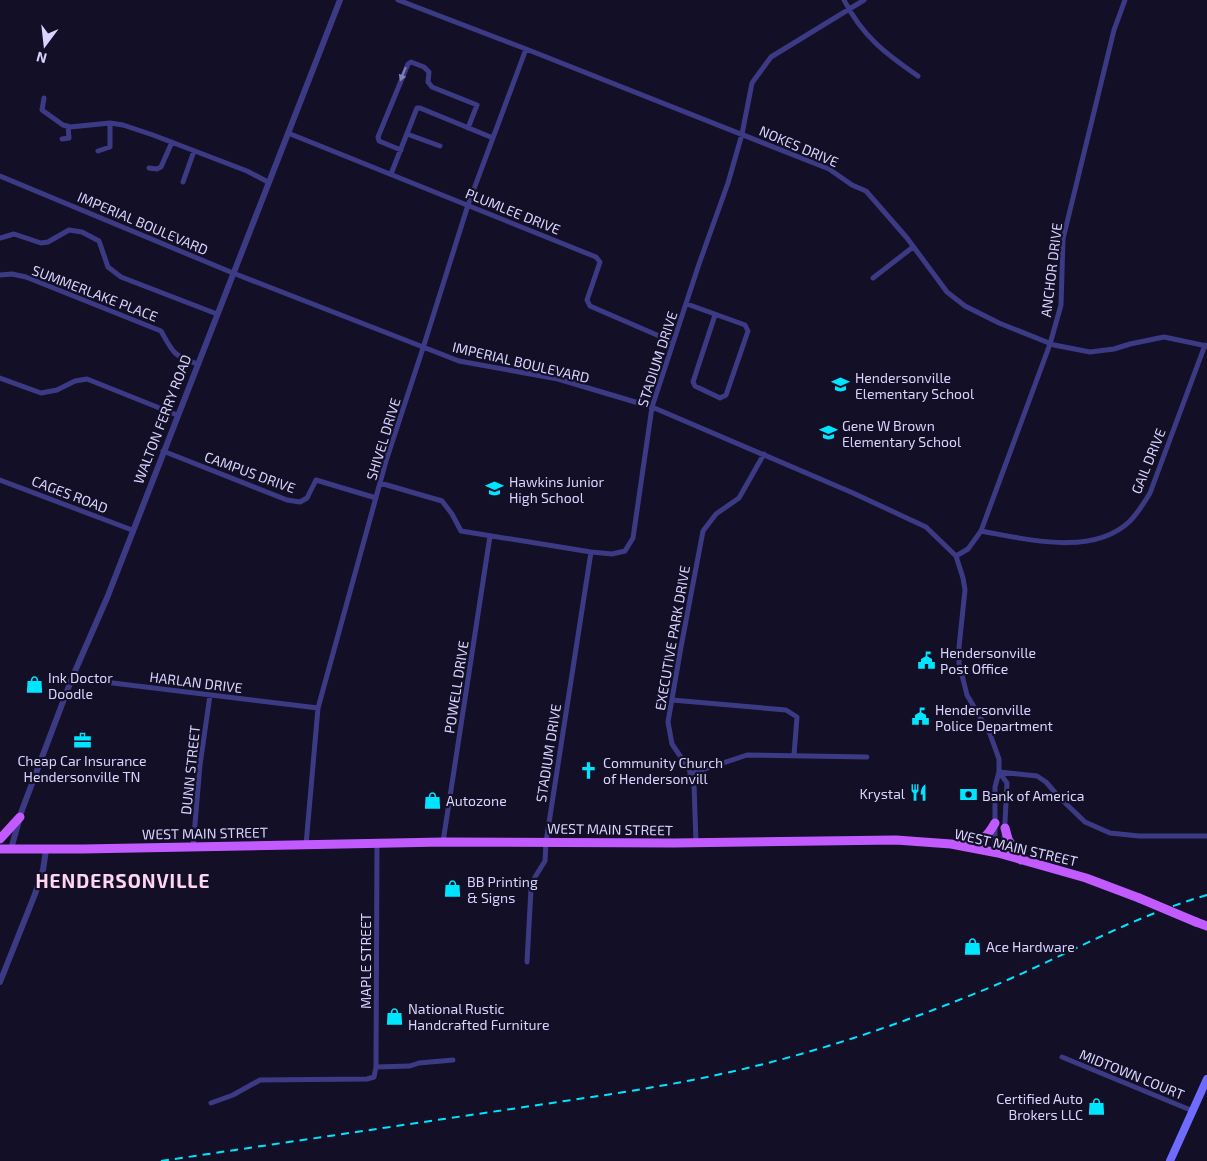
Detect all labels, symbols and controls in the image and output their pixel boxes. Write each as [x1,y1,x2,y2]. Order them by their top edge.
north arrow [20,20,70,70]
text: N [34,49,49,68]
one-way arrow [399,67,407,82]
street label: NOKES DRIVE [757,122,841,170]
street label: PLUMLEE DRIVE [463,184,563,238]
street label: IMPERIAL BOULEVARD [75,188,211,258]
street label: ANCHOR DRIVE [1037,222,1065,318]
street label: SUMMERLAKE PLACE [30,261,160,325]
street label: STADIUM DRIVE [634,309,681,409]
street label: IMPERIAL BOULEVARD [451,338,591,386]
street label: WALTON FERRY ROAD [130,352,194,486]
place label: Hendersonville Elementary School [855,369,975,402]
school or university icon: Hendersonville Elementary School [831,375,851,395]
street label: SHIVEL DRIVE [362,396,404,482]
place label: Gene W Brown Elementary School [842,417,962,450]
school or university icon: Gene W Brown Elementary School [818,423,838,443]
street label: GAIL DRIVE [1127,426,1169,496]
street label: CAMPUS DRIVE [202,448,298,496]
street label: CAGES ROAD [30,472,110,516]
place label: Hawkins Junior High School [509,473,605,506]
school or university icon: Hawkins Junior High School [485,479,505,499]
street label: EXECUTIVE PARK DRIVE [651,564,693,712]
street label: POWELL DRIVE [440,639,472,735]
place label: Hendersonville Post Office [940,644,1036,677]
public building icon: Hendersonville Post Office [916,650,936,670]
street label: HARLAN DRIVE [149,668,244,696]
place label: Ink Doctor Doodle [48,669,113,702]
shop icon: Ink Doctor Doodle [24,675,44,695]
place label: Hendersonville Police Department [935,701,1053,734]
street label: STADIUM DRIVE [532,702,564,803]
public building icon: Hendersonville Police Department [911,707,931,727]
street label: DUNN STREET [177,724,203,816]
office icon: Cheap Car Insurance Hendersonville TN [72,730,92,750]
place label: Cheap Car Insurance Hendersonville TN [17,752,147,785]
place label: Community Church of Hendersonvill [603,754,723,787]
church icon: Community Church of Hendersonvill [579,760,599,780]
restaurant icon: Krystal [909,783,929,803]
place label: Krystal [859,785,906,802]
bank icon: Bank of America [958,785,978,805]
place label: Bank of America [982,787,1085,804]
shop icon: Autozone [422,790,442,810]
place label: Autozone [446,792,507,809]
street label: WEST MAIN STREET [547,819,673,839]
street label: WEST MAIN STREET [142,823,268,843]
street label: WEST MAIN STREET [953,825,1079,869]
district label: HENDERSONVILLE [35,869,211,892]
place label: BB Printing & Signs [467,873,538,906]
shop icon: BB Printing & Signs [443,879,463,899]
street label: MAPLE STREET [357,913,374,1009]
shop icon: Ace Hardware [962,936,982,956]
place label: Ace Hardware [986,938,1075,955]
place label: National Rustic Handcrafted Furniture [408,1000,549,1033]
shop icon: National Rustic Handcrafted Furniture [384,1006,404,1026]
street label: MIDTOWN COURT [1077,1045,1187,1103]
place label: Certified Auto Brokers LLC [996,1090,1083,1123]
shop icon: Certified Auto Brokers LLC [1087,1096,1107,1116]

